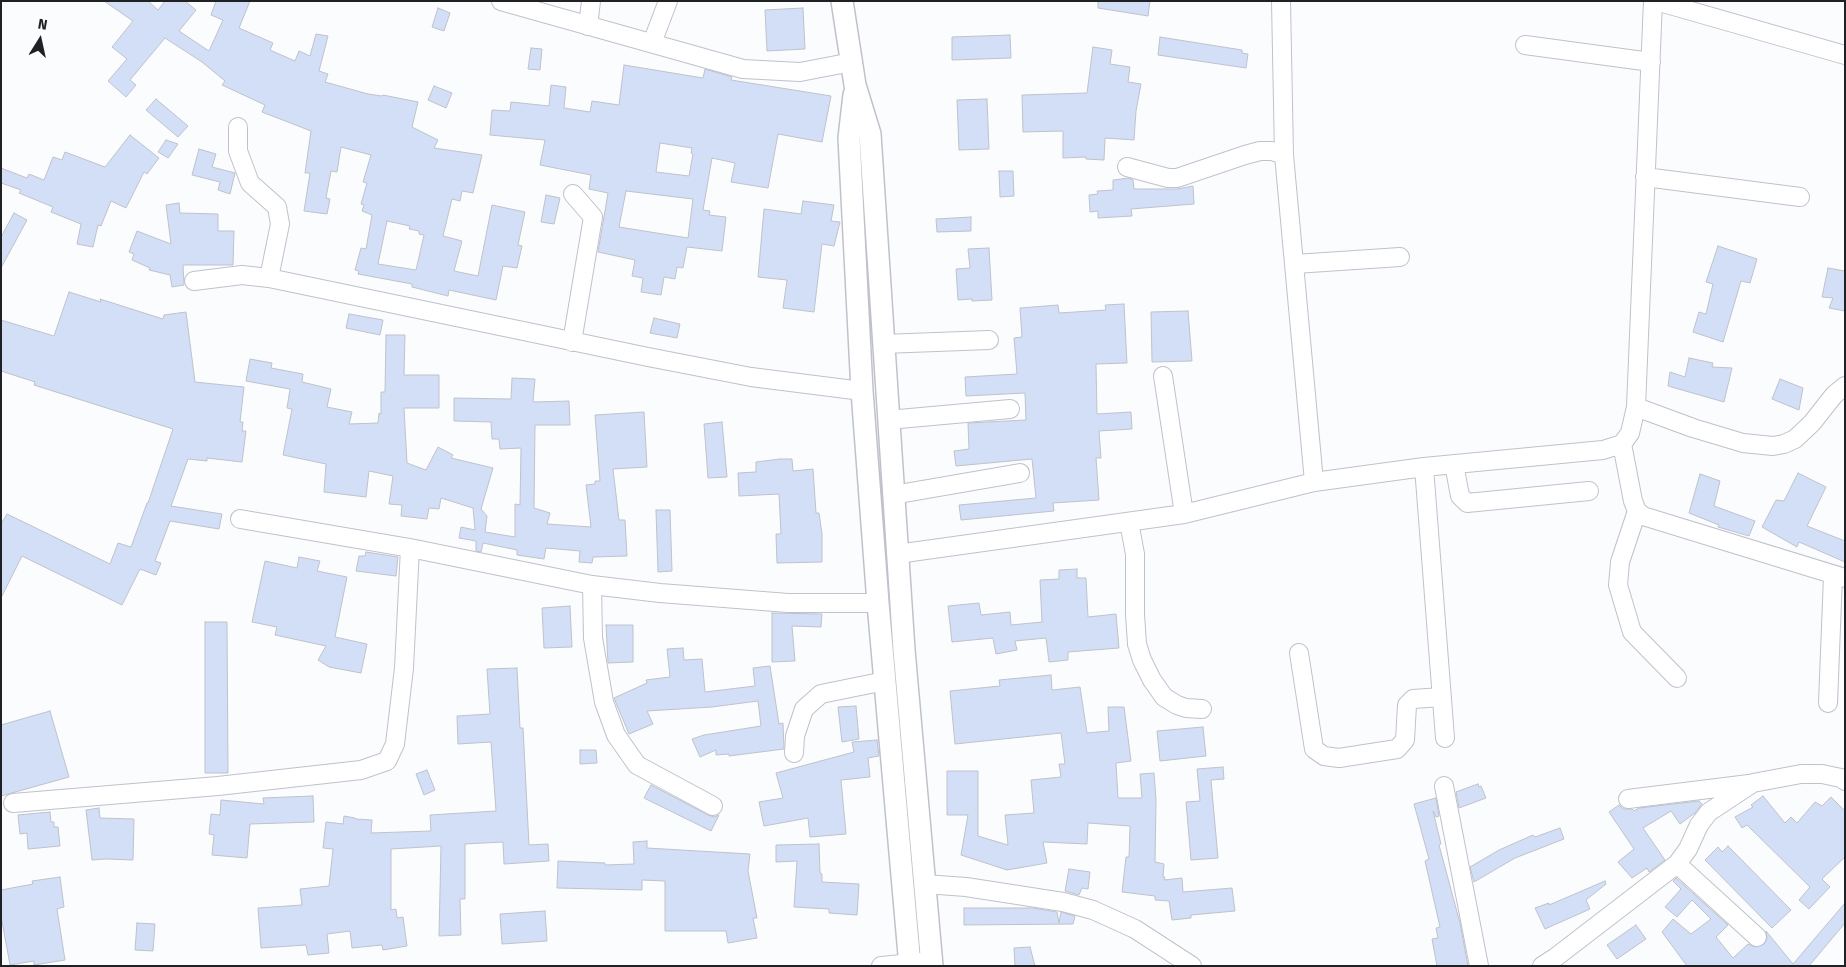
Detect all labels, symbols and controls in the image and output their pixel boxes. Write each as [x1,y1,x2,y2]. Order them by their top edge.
north arrow [15,15,65,65]
text: N [37,16,49,34]

